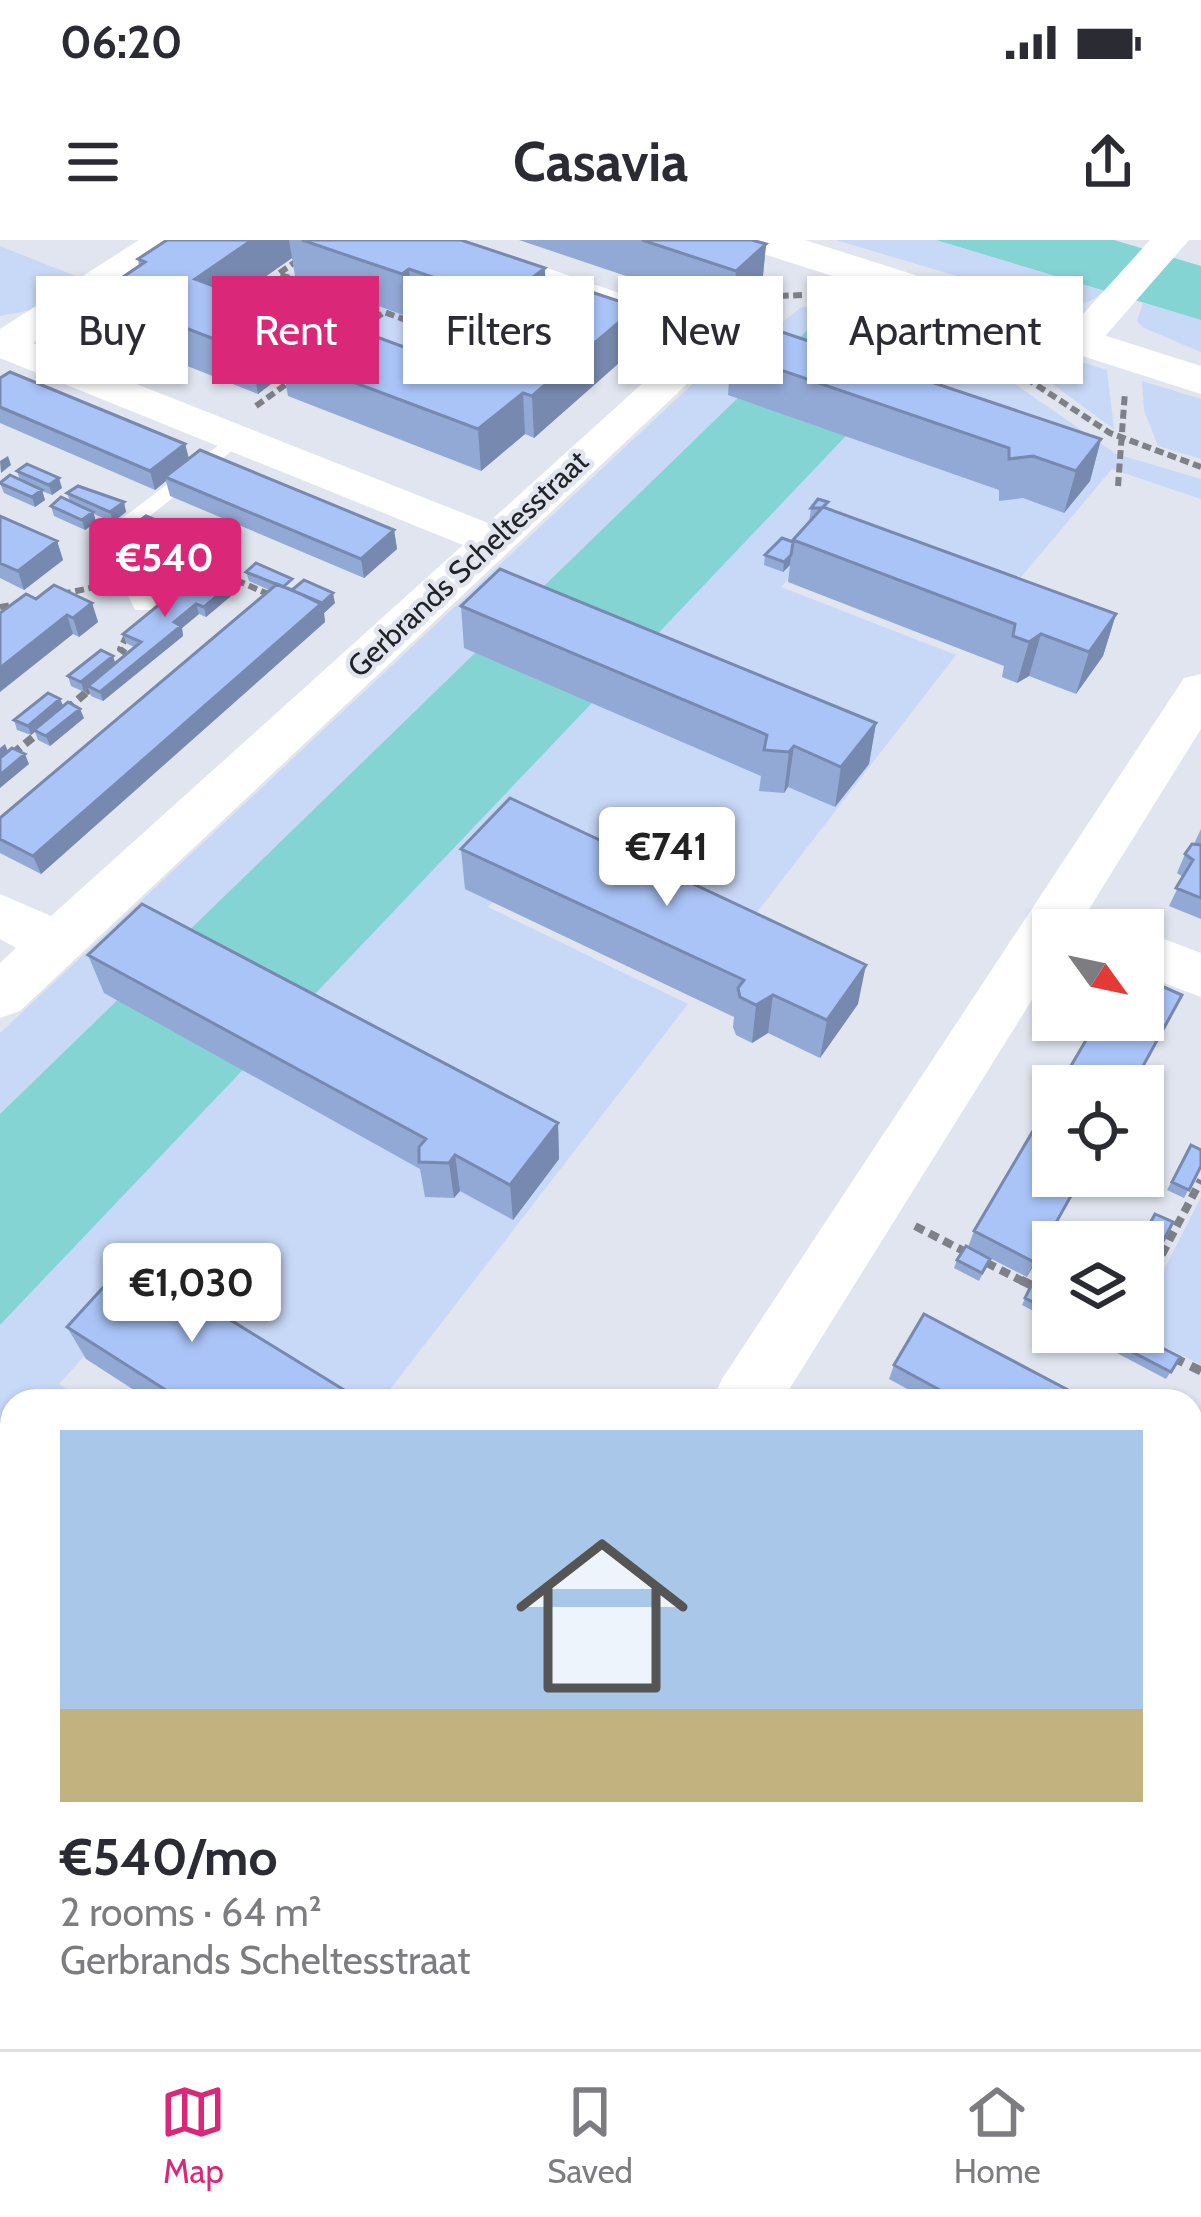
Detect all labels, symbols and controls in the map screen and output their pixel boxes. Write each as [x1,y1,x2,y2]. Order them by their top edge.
text: 06:20 [60,15,183,69]
icon: menu [60,129,126,195]
text: Casavia [513,129,688,195]
icon: share [1075,129,1141,195]
chip: Buy [36,276,188,384]
chip: Rent [212,276,379,384]
chip: Filters [403,276,594,384]
chip: New [618,276,783,384]
chip: Apartment [807,276,1083,384]
street label: Gerbrands Scheltesstraat [340,442,596,685]
pin: €540 [94,518,236,620]
text: €540 [116,533,214,581]
pin: €741 [596,807,738,909]
text: €741 [626,822,708,870]
north arrow [1032,909,1164,1041]
map controls [1032,909,1164,1353]
button: locate [1032,1065,1164,1197]
button: layers [1032,1221,1164,1353]
pin: €1,030 [94,1243,290,1345]
text: €1,030 [130,1258,254,1306]
icon: home [494,1508,710,1724]
text: €540/mo [60,1826,277,1888]
text: 2 rooms · 64 m² [60,1888,322,1936]
text: Gerbrands Scheltesstraat [60,1936,470,1984]
tab: Map [160,2079,226,2191]
tab: Saved [547,2079,633,2191]
tab: Home [954,2079,1041,2191]

